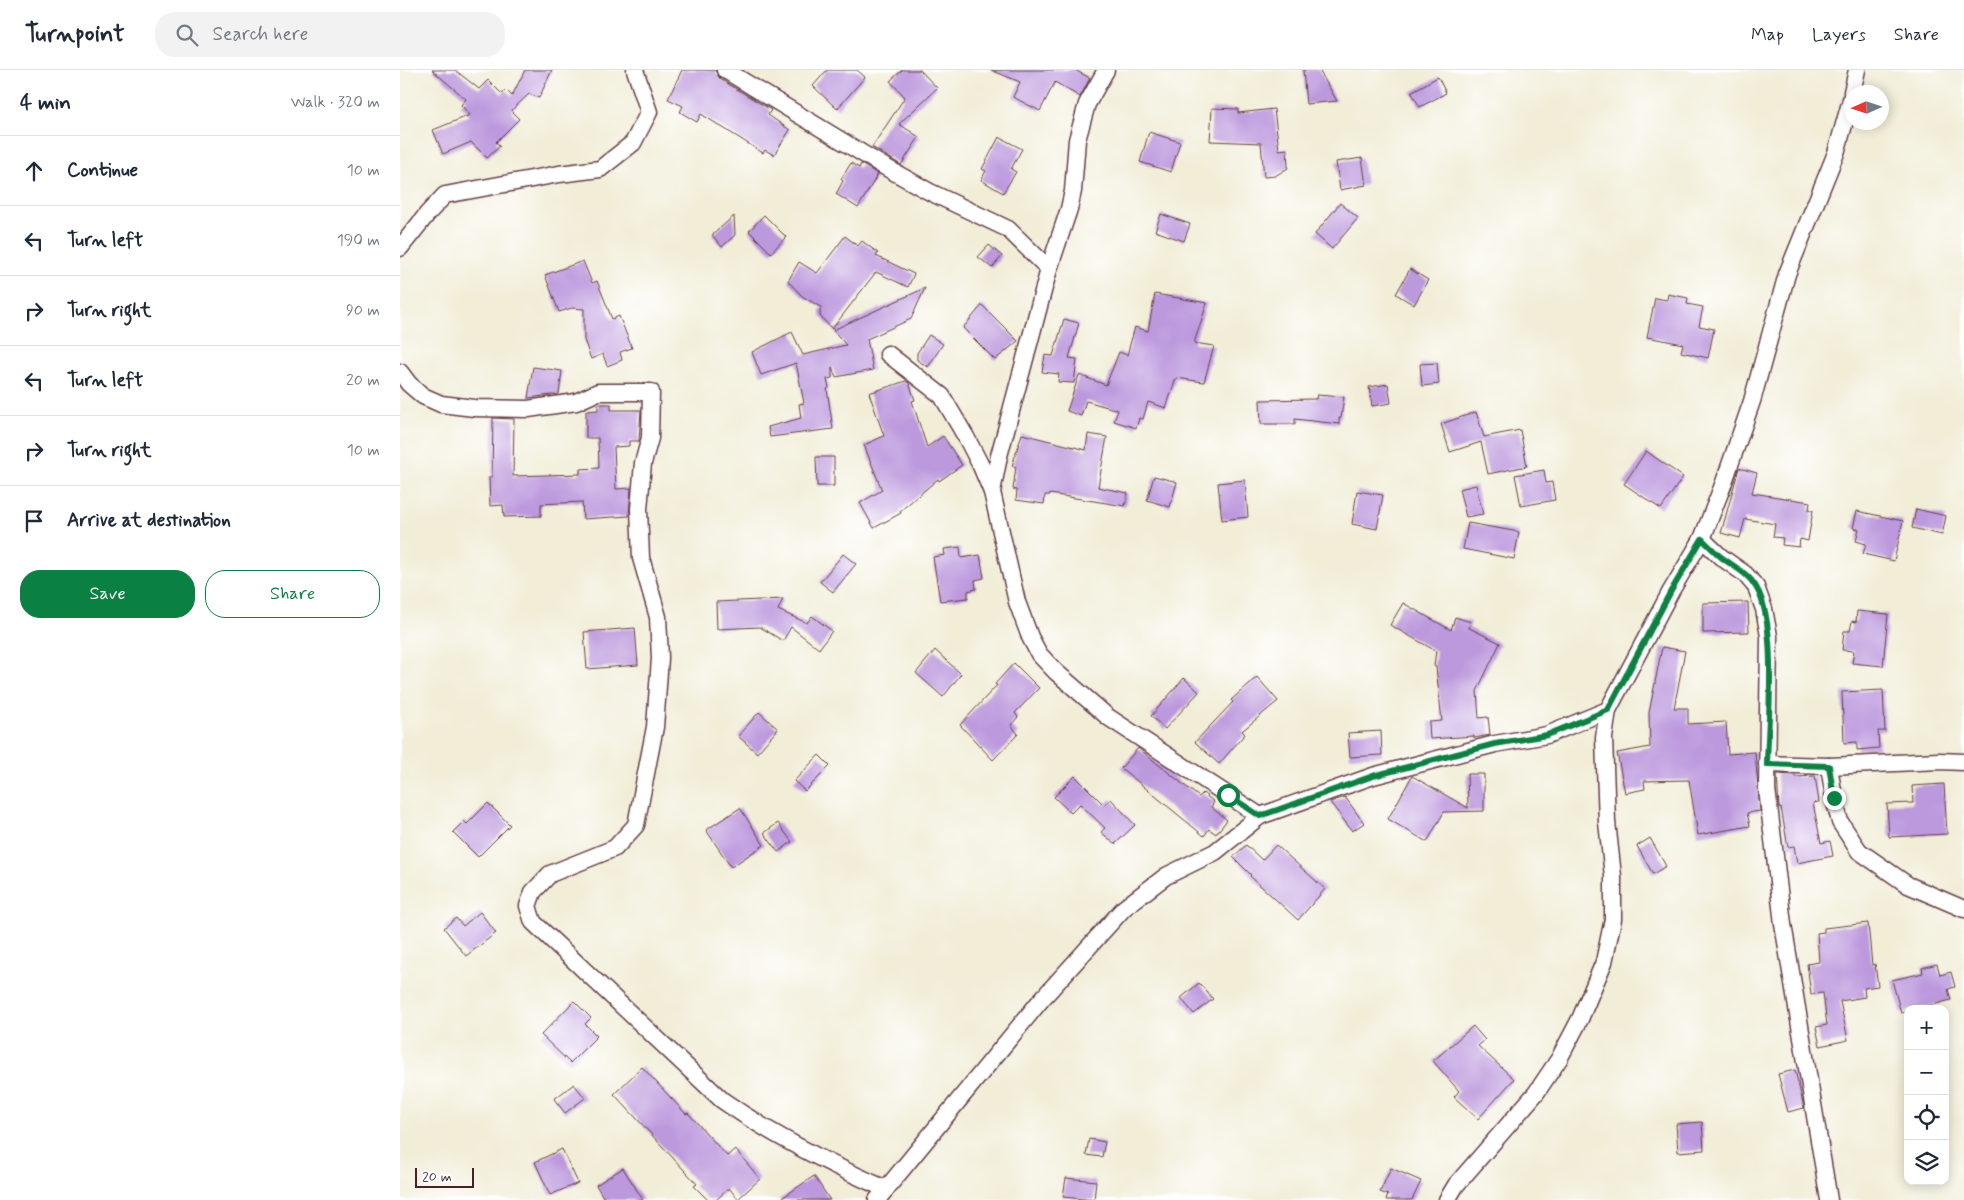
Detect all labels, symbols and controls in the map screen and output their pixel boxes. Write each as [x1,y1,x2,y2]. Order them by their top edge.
search box [155,12,505,57]
text: Turnpoint [25,19,125,50]
icon: search [173,21,201,49]
text: Search here [213,22,308,47]
text: Map [1751,23,1784,47]
text: Layers [1812,23,1866,47]
text: Share [1894,23,1939,47]
north arrow [1844,85,1889,130]
text: 4 min [20,89,71,117]
text: Walk · 320 m [291,92,380,113]
icon: ahead [20,157,48,185]
text: Continue [67,158,138,183]
text: 10 m [347,160,380,181]
icon: left [20,227,48,255]
text: Turn left [67,228,143,253]
text: 190 m [337,230,380,251]
icon: right [20,297,48,325]
text: Turn right [67,298,151,323]
text: 90 m [346,300,380,321]
icon: left [20,367,48,395]
text: Turn left [67,368,143,393]
text: 20 m [346,370,380,391]
icon: right [20,437,48,465]
text: Turn right [67,438,151,463]
text: 10 m [347,440,380,461]
icon: arrive [20,507,48,535]
text: Arrive at destination [67,508,231,533]
button: Save [20,570,195,618]
button: Share [205,570,380,618]
route start [1217,784,1240,807]
route end [1823,787,1846,810]
map controls [1904,1005,1949,1185]
button: + [1904,1005,1949,1050]
button: − [1904,1050,1949,1095]
button: locate [1904,1095,1949,1140]
button: layers [1904,1140,1949,1185]
scale bar [415,1165,474,1188]
text: 20 m [422,1168,452,1186]

